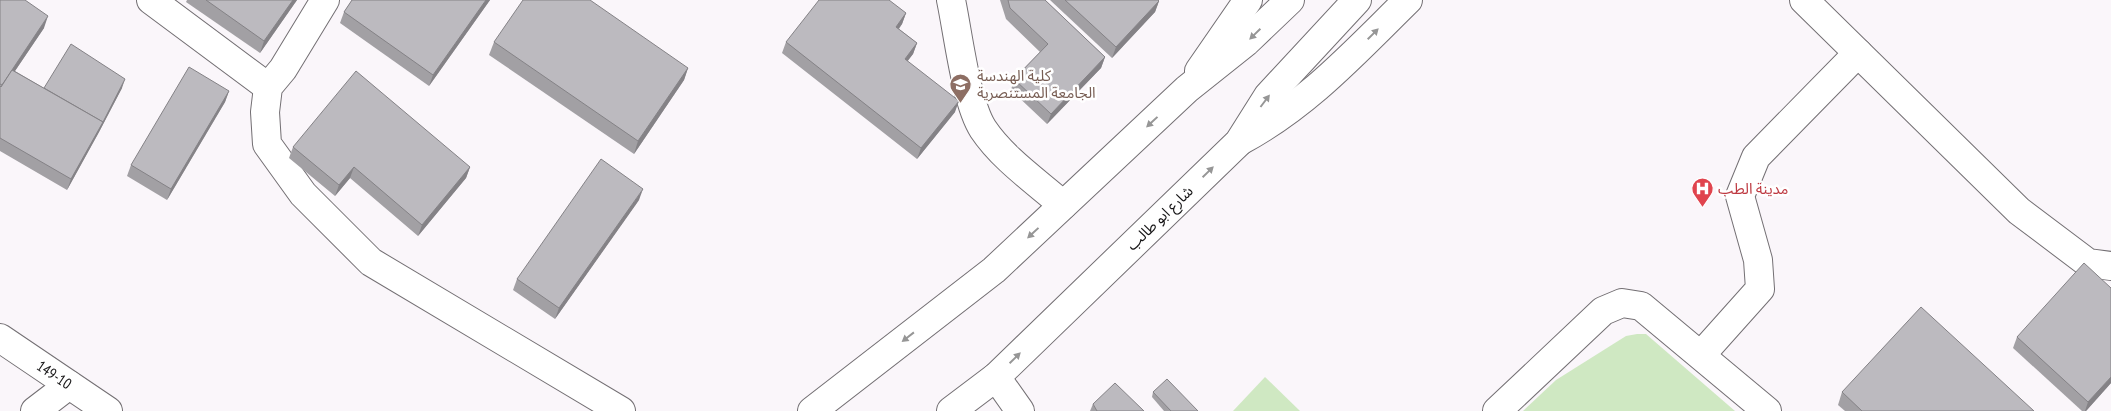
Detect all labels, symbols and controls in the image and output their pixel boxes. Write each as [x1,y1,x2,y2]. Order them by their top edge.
one-way arrow [1249,28,1261,40]
one-way arrow [1367,28,1379,40]
place label: كلية الهندسة الجامعة المستنصرية [977,66,1096,102]
school or university icon: كلية الهندسة الجامعة المستنصرية [949,73,973,104]
one-way arrow [1259,95,1270,108]
one-way arrow [1146,116,1158,128]
one-way arrow [1201,166,1213,178]
hospital icon: مدينة الطب [1690,177,1714,208]
place label: مدينة الطب [1718,179,1788,198]
street label: شارع ابو طالب [1122,181,1199,256]
one-way arrow [1027,228,1040,239]
one-way arrow [902,331,915,342]
one-way arrow [1009,352,1021,364]
street label: 149-10 [33,356,76,393]

